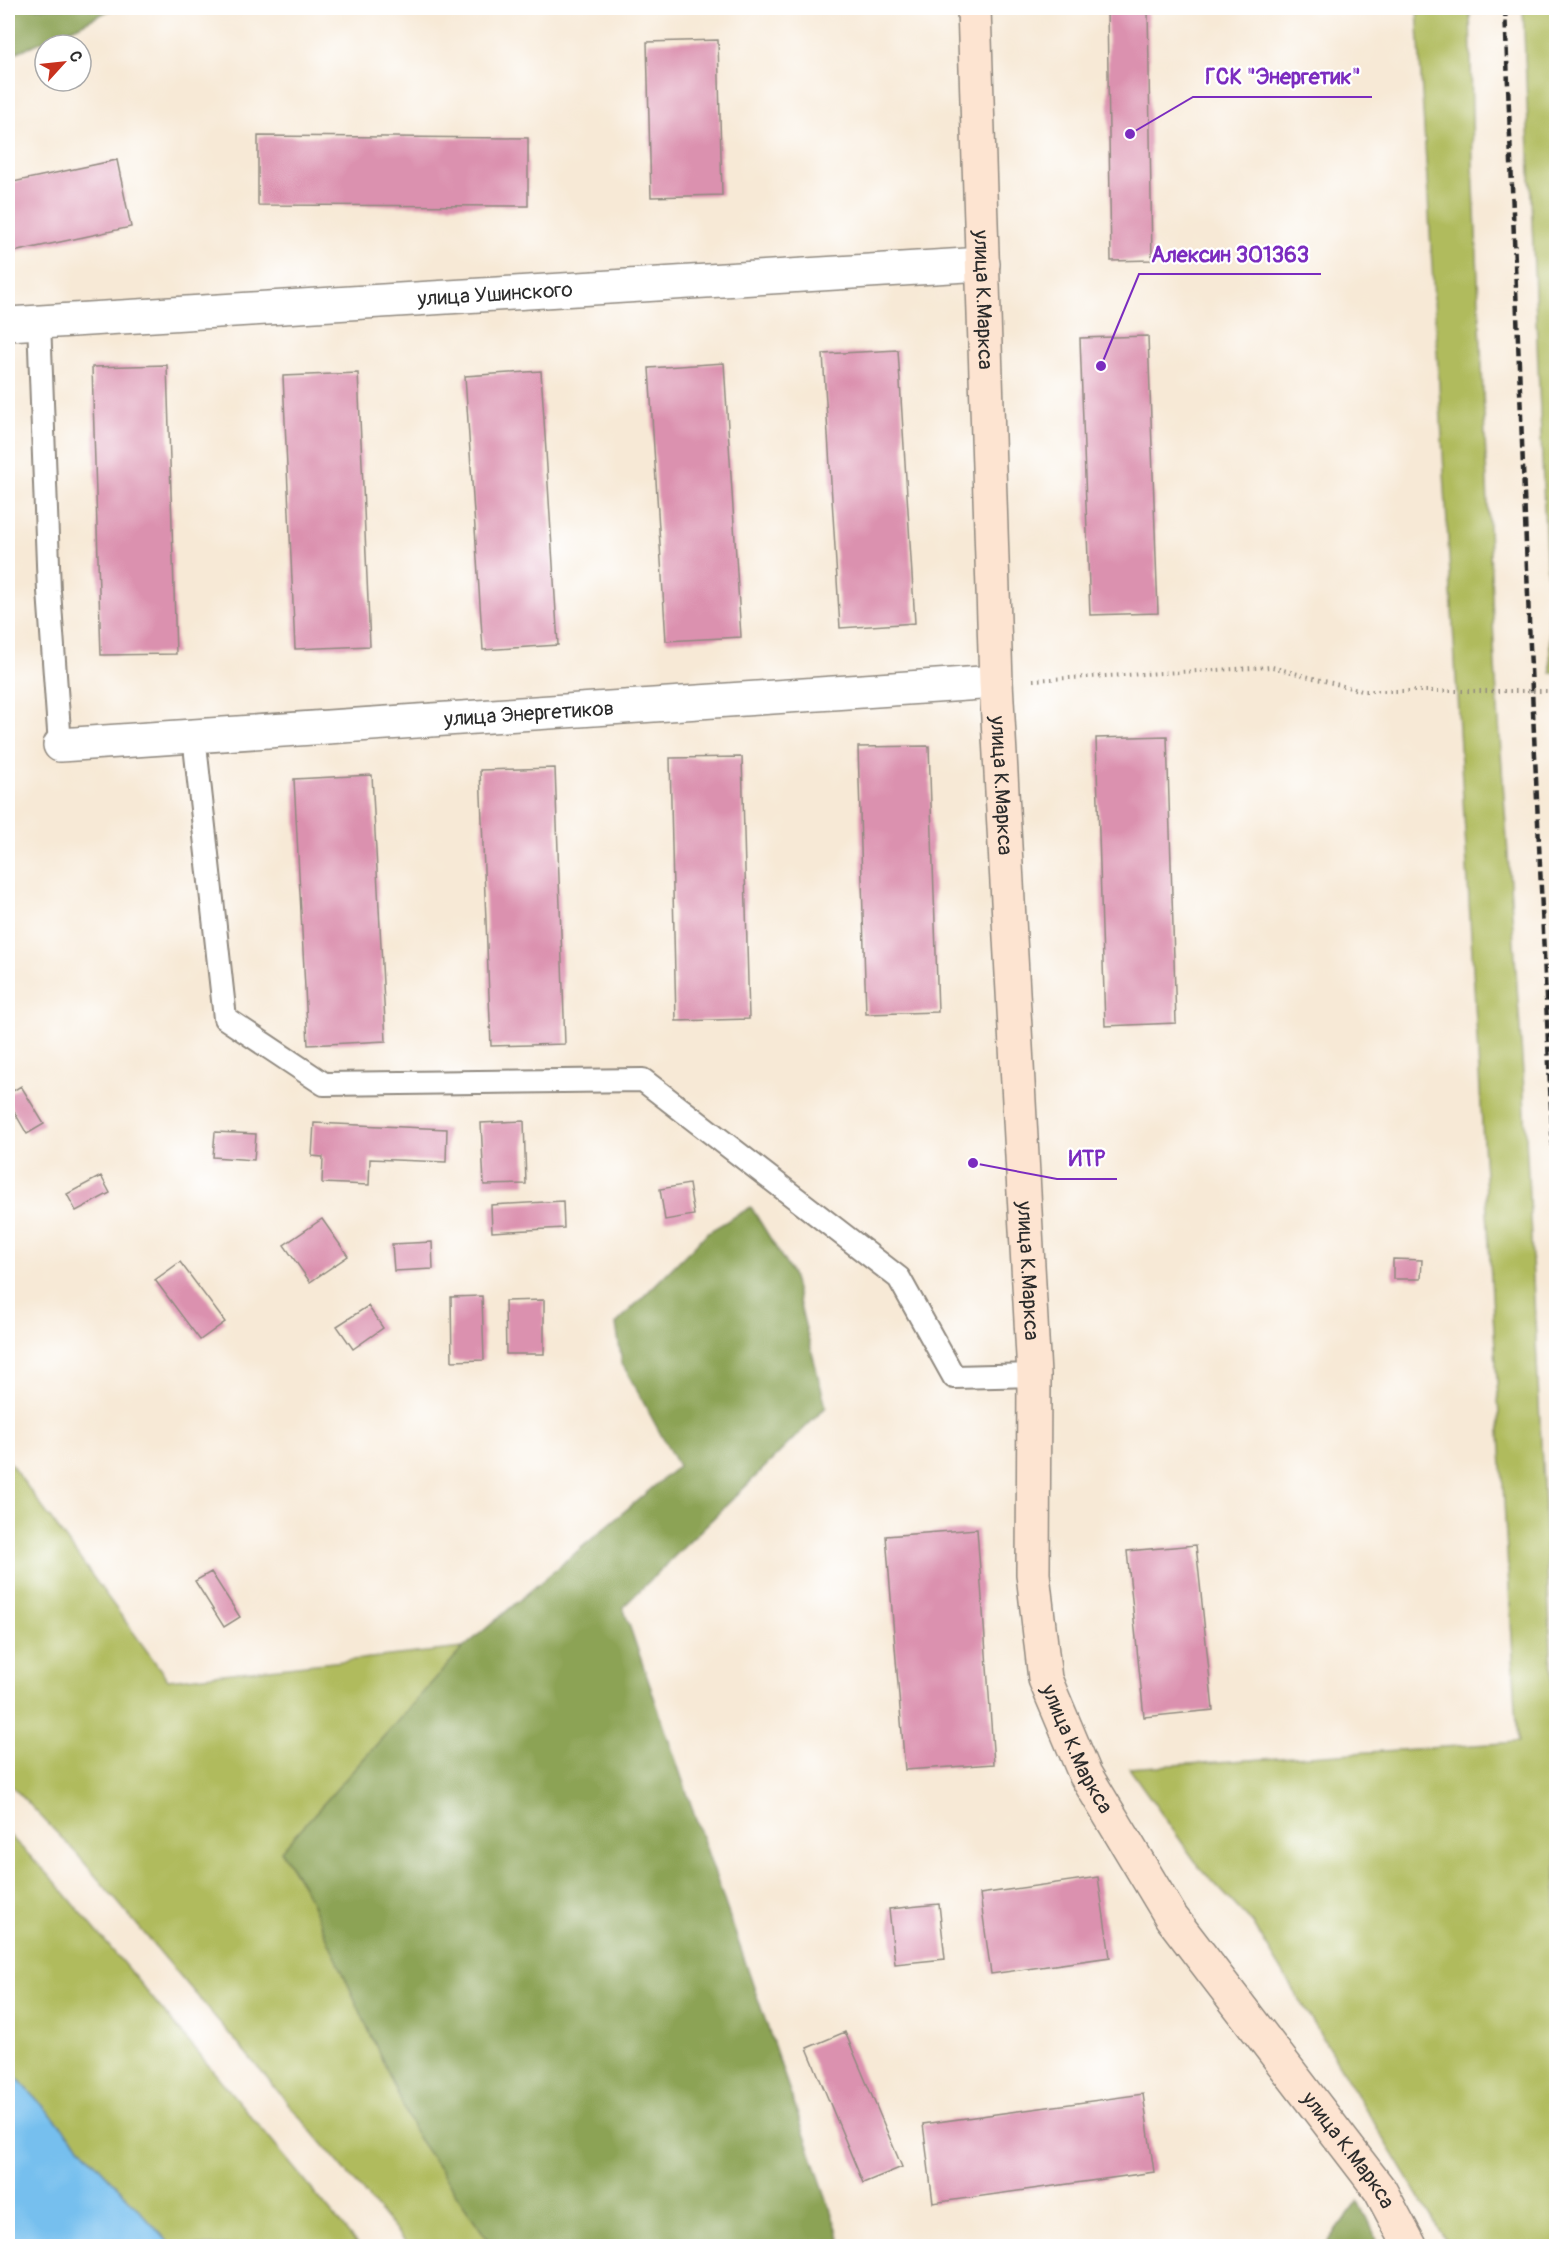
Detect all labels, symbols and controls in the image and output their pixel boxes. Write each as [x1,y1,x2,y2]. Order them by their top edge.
north arrow [33,33,93,93]
text: С [64,48,87,66]
callout: ГСК "Энергетик" [1193,57,1372,97]
text: ГСК "Энергетик" [1205,63,1361,91]
street label: улица К.Маркса [967,229,999,370]
callout: Алексин 301363 [1139,234,1321,274]
text: Алексин 301363 [1151,241,1309,269]
street label: улица Ушинского [416,276,574,313]
street label: улица Энергетиков [442,695,615,733]
street label: улица К.Маркса [984,714,1018,856]
callout: ИТР [1057,1139,1117,1179]
text: ИТР [1069,1145,1106,1173]
street label: улица К.Маркса [1010,1199,1045,1341]
street label: улица К.Маркса [1034,1680,1119,1819]
street label: улица К.Маркса [1295,2085,1400,2213]

